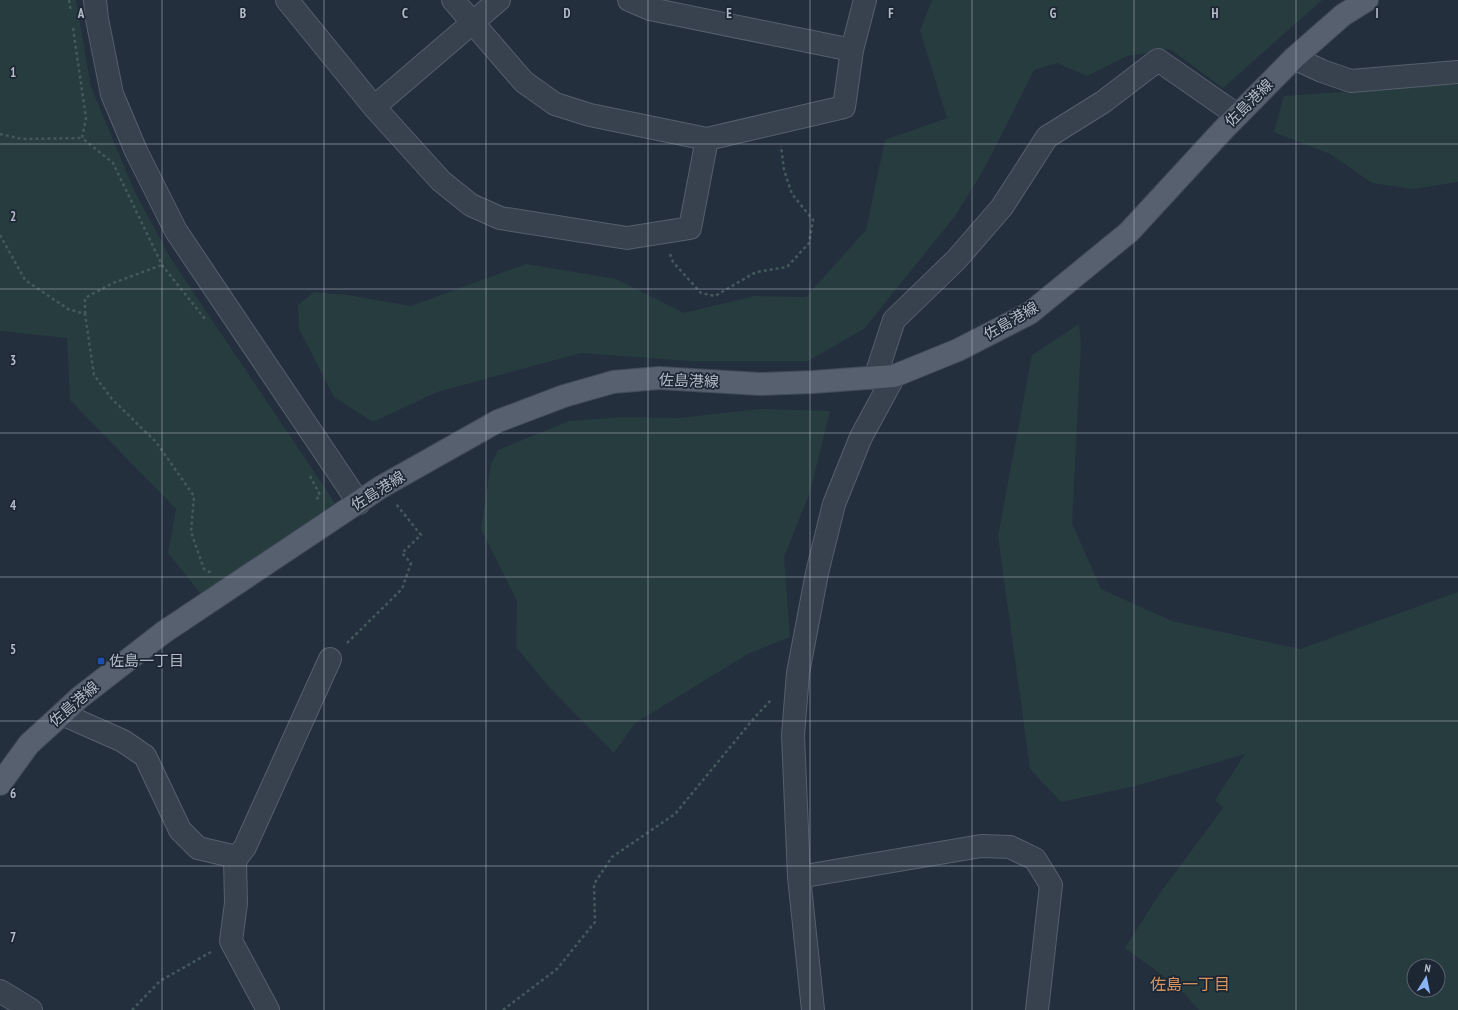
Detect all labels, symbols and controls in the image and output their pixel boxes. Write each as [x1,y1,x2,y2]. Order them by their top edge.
text: A [77,5,85,22]
text: B [240,5,246,22]
text: C [402,5,408,22]
text: D [564,5,571,22]
text: E [726,5,732,22]
text: F [888,5,894,22]
text: G [1050,5,1057,22]
text: H [1212,5,1219,22]
text: I [1375,5,1379,22]
text: 1 [10,64,16,81]
street label: 佐島港線 [1221,75,1277,131]
text: 2 [10,208,16,225]
street label: 佐島港線 [980,297,1041,344]
text: 3 [10,352,16,369]
street label: 佐島港線 [659,370,719,391]
street label: 佐島港線 [347,467,408,515]
text: 4 [10,497,17,514]
text: 5 [10,641,16,658]
place label: 佐島一丁目 [109,651,184,670]
marker: 佐島一丁目 [96,656,106,666]
street label: 佐島港線 [45,677,103,730]
text: 6 [10,785,16,802]
text: 7 [10,929,16,946]
north arrow [1406,958,1446,998]
text: N [1424,961,1432,976]
district label: 佐島一丁目 [1150,974,1230,994]

